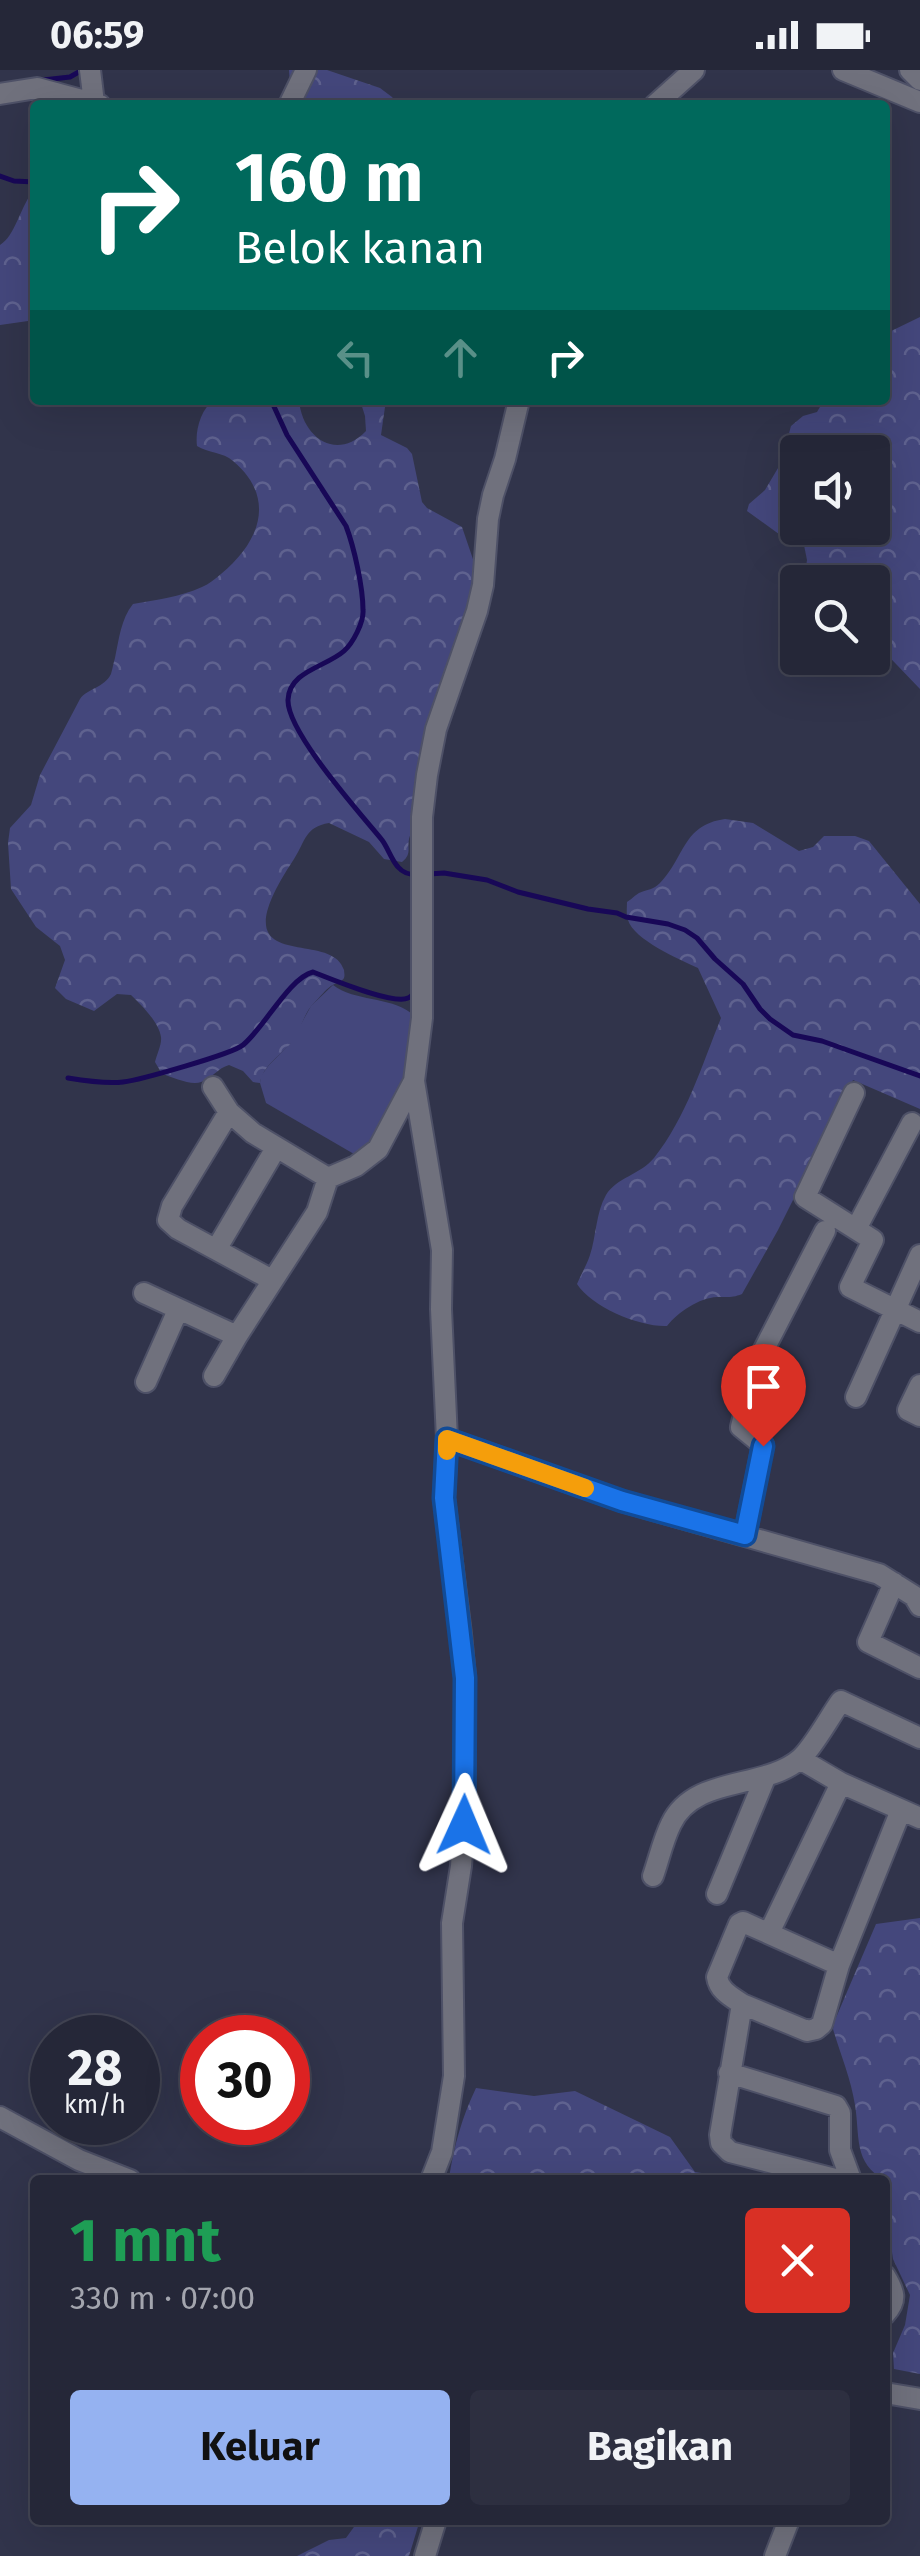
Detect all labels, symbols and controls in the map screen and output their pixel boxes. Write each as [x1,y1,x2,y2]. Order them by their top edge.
text: 06:59 [50,12,144,58]
text: 160 m [235,136,424,220]
icon: right [70,140,200,270]
text: Belok kanan [235,221,485,275]
icon: left [328,330,383,385]
icon: ahead [433,330,488,385]
icon: right [538,330,593,385]
map controls [780,435,890,675]
button: sound [780,435,890,545]
button: search [780,565,890,675]
pin [721,1344,806,1447]
icon: arrive [736,1359,791,1414]
position arrow [412,1773,516,1877]
speed limit sign: 30 [180,2015,310,2145]
text: 28 [68,2038,122,2098]
text: km/h [64,2090,126,2120]
text: 1 mnt [70,2205,221,2277]
button: close [745,2208,850,2313]
text: 330 m · 07:00 [70,2279,255,2317]
button: Keluar [70,2390,450,2505]
button: Bagikan [470,2390,850,2505]

